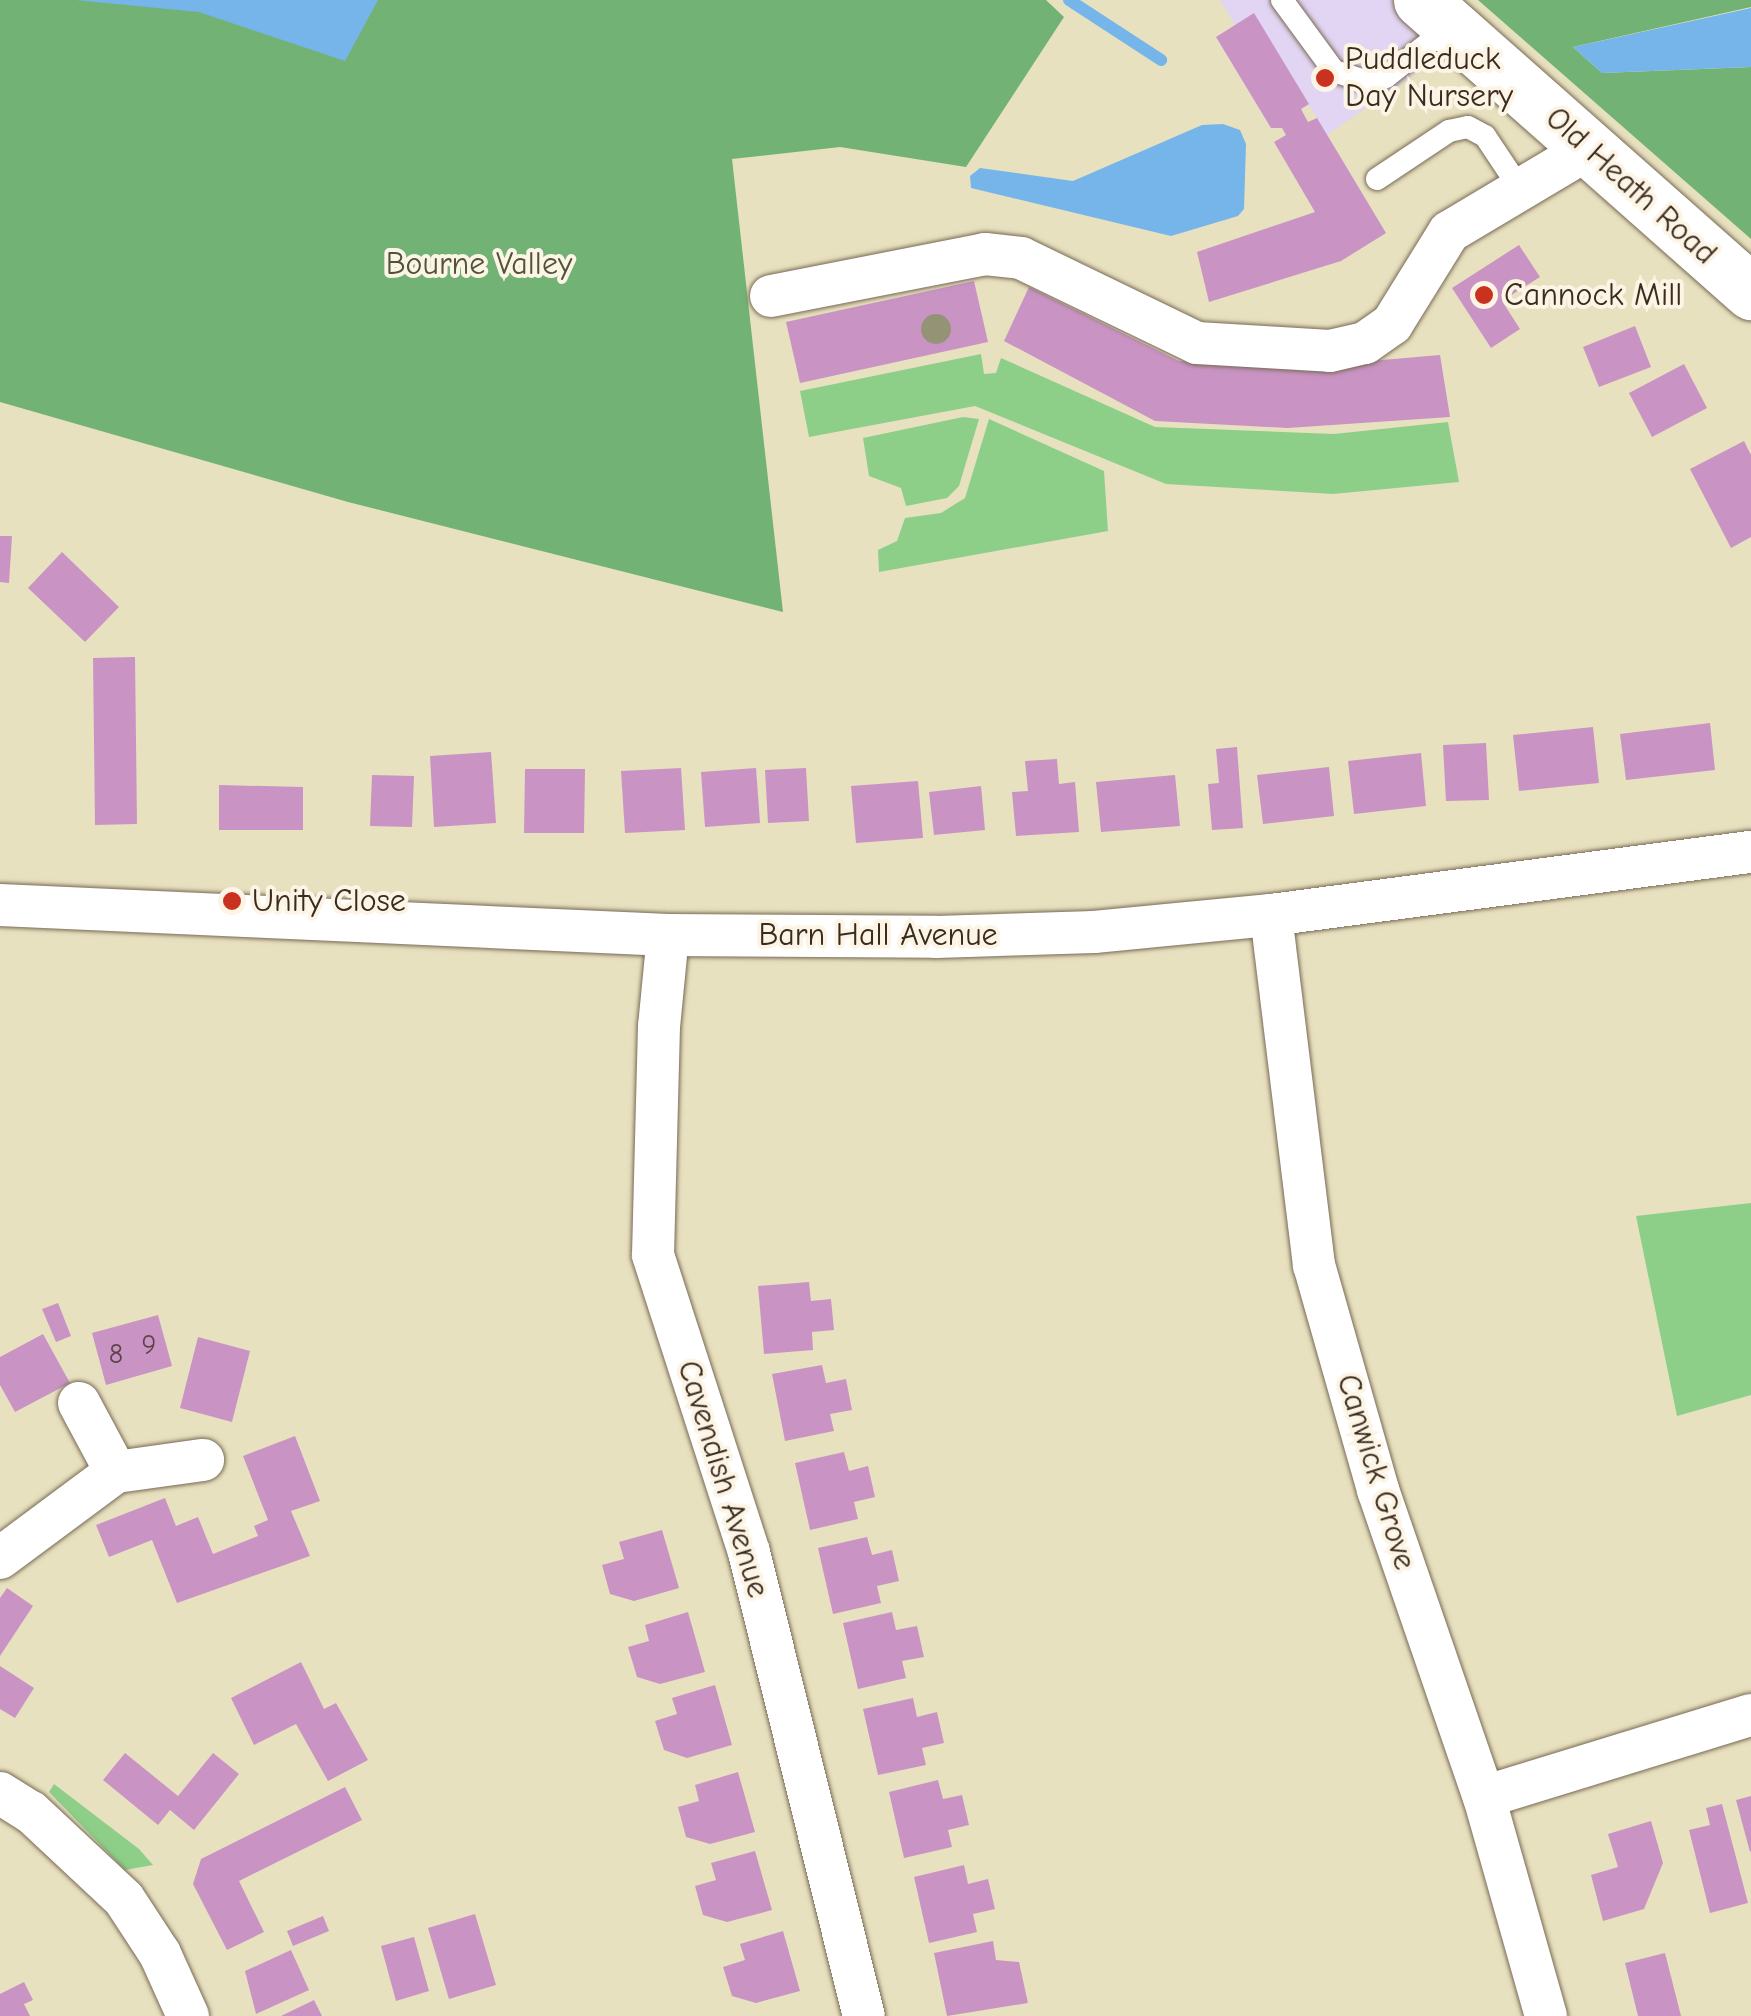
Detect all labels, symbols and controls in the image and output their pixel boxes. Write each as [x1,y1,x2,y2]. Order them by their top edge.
place label: Puddleduck Day Nursery [1345,41,1513,116]
marker: Puddleduck Day Nursery [1314,67,1336,89]
street label: Old Heath Road [1538,99,1724,273]
park label: Bourne Valley [386,245,572,283]
place label: Cannock Mill [1504,276,1682,314]
marker: Cannock Mill [1473,284,1495,306]
place label: Unity Close [252,882,406,920]
marker: Unity Close [221,890,243,912]
street label: Barn Hall Avenue [758,916,998,954]
house number: 9 [142,1328,156,1362]
house number: 8 [109,1337,123,1371]
street label: Cavendish Avenue [669,1356,777,1602]
street label: Canwick Grove [1328,1370,1424,1574]

